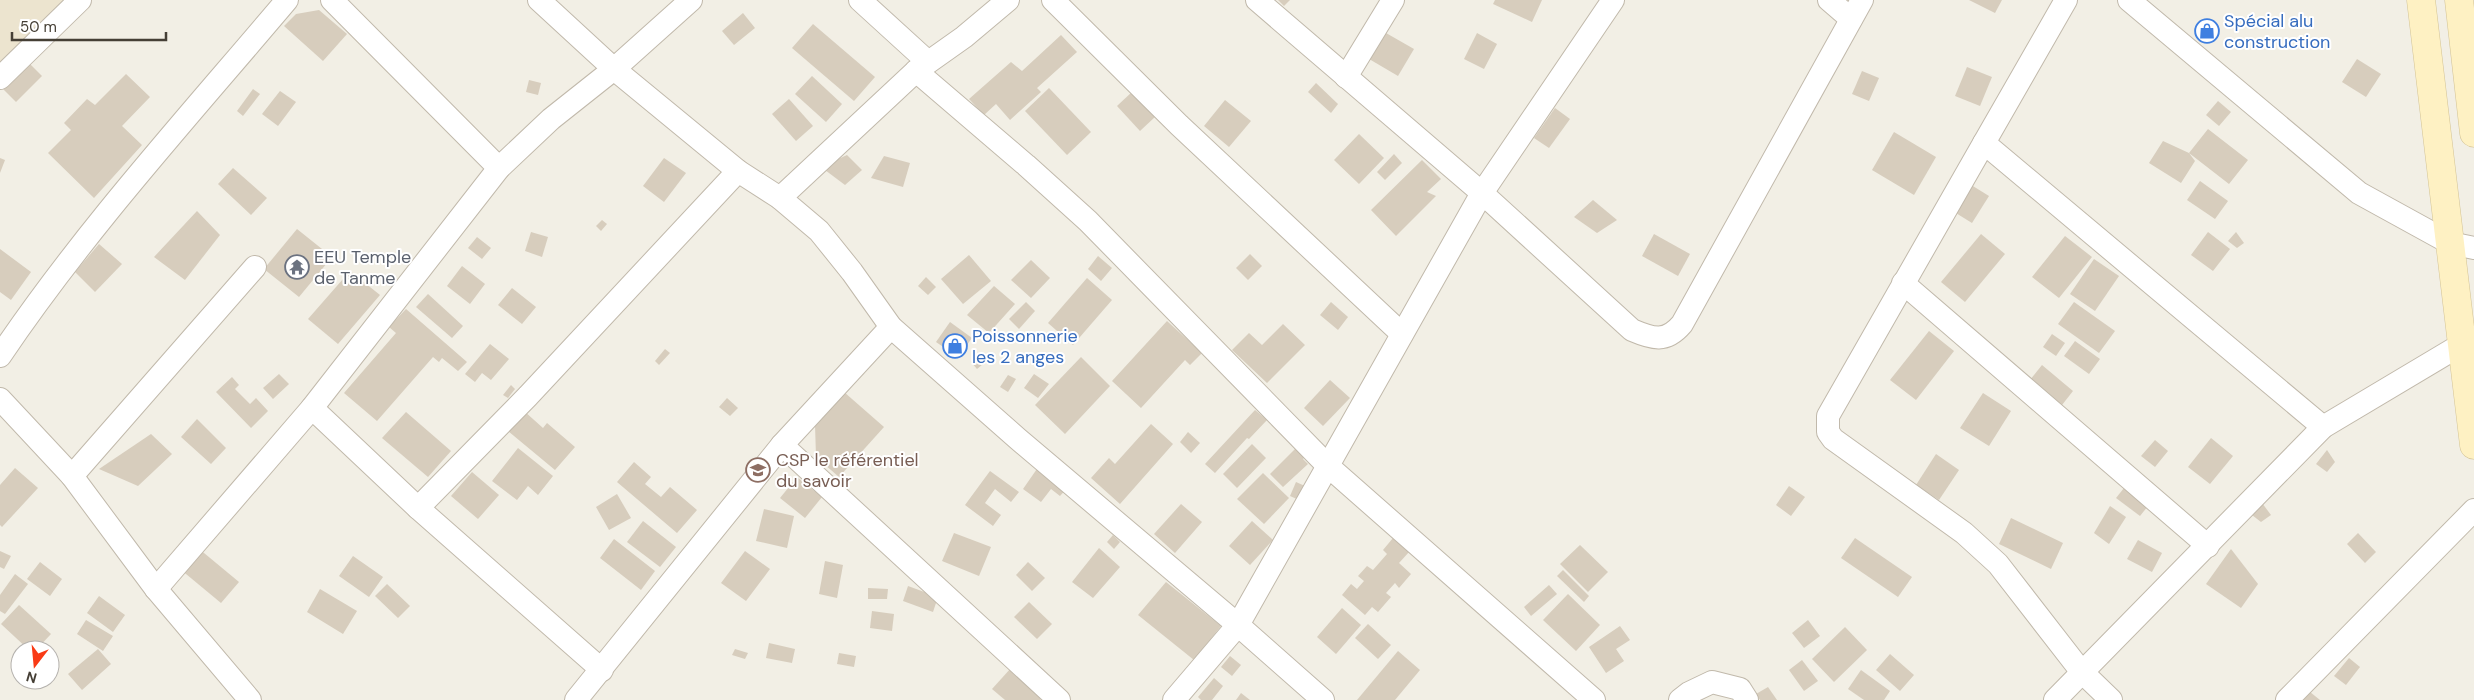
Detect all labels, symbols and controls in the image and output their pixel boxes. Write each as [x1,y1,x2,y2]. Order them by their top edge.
place label: Spécial alu construction [2224,9,2330,54]
scale bar [12,10,166,42]
text: 50 m [20,17,57,37]
shop icon: Spécial alu construction [2194,18,2220,44]
place label: EEU Temple de Tanme [314,245,411,290]
temple icon: EEU Temple de Tanme [284,254,310,280]
place label: Poissonnerie les 2 anges [972,324,1078,369]
shop icon: Poissonnerie les 2 anges [942,333,968,359]
place label: CSP le référentiel du savoir [776,448,919,493]
school or university icon: CSP le référentiel du savoir [745,457,771,483]
north arrow [10,640,60,690]
text: N [24,667,39,688]

